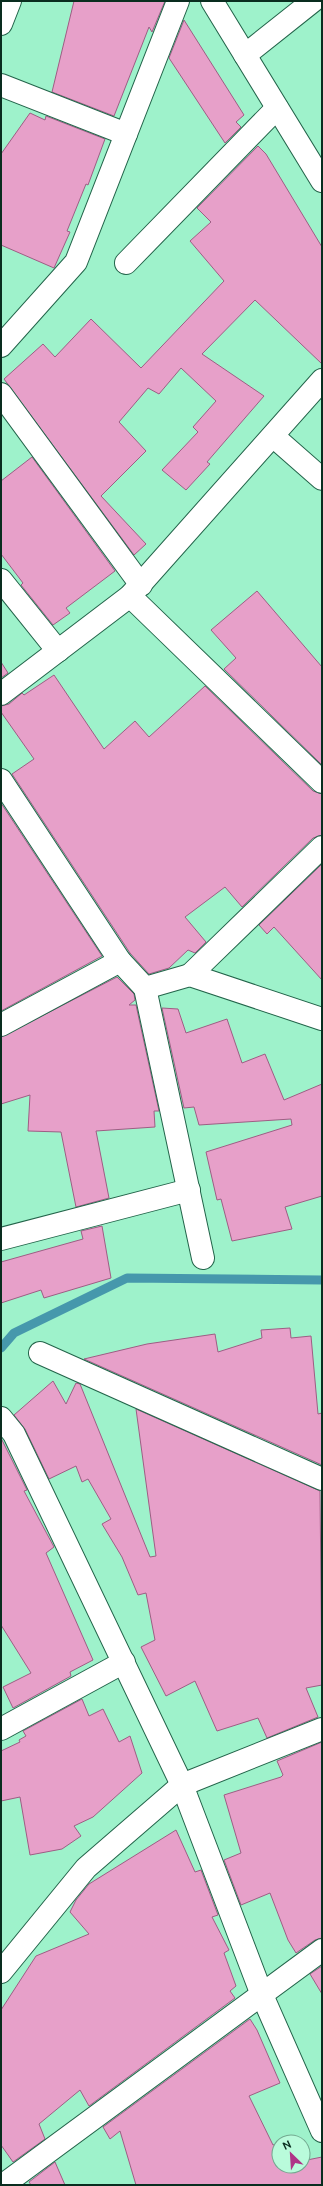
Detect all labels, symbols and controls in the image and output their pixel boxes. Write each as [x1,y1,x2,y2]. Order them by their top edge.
north arrow [271,2134,311,2174]
text: N [281,2138,293,2152]

